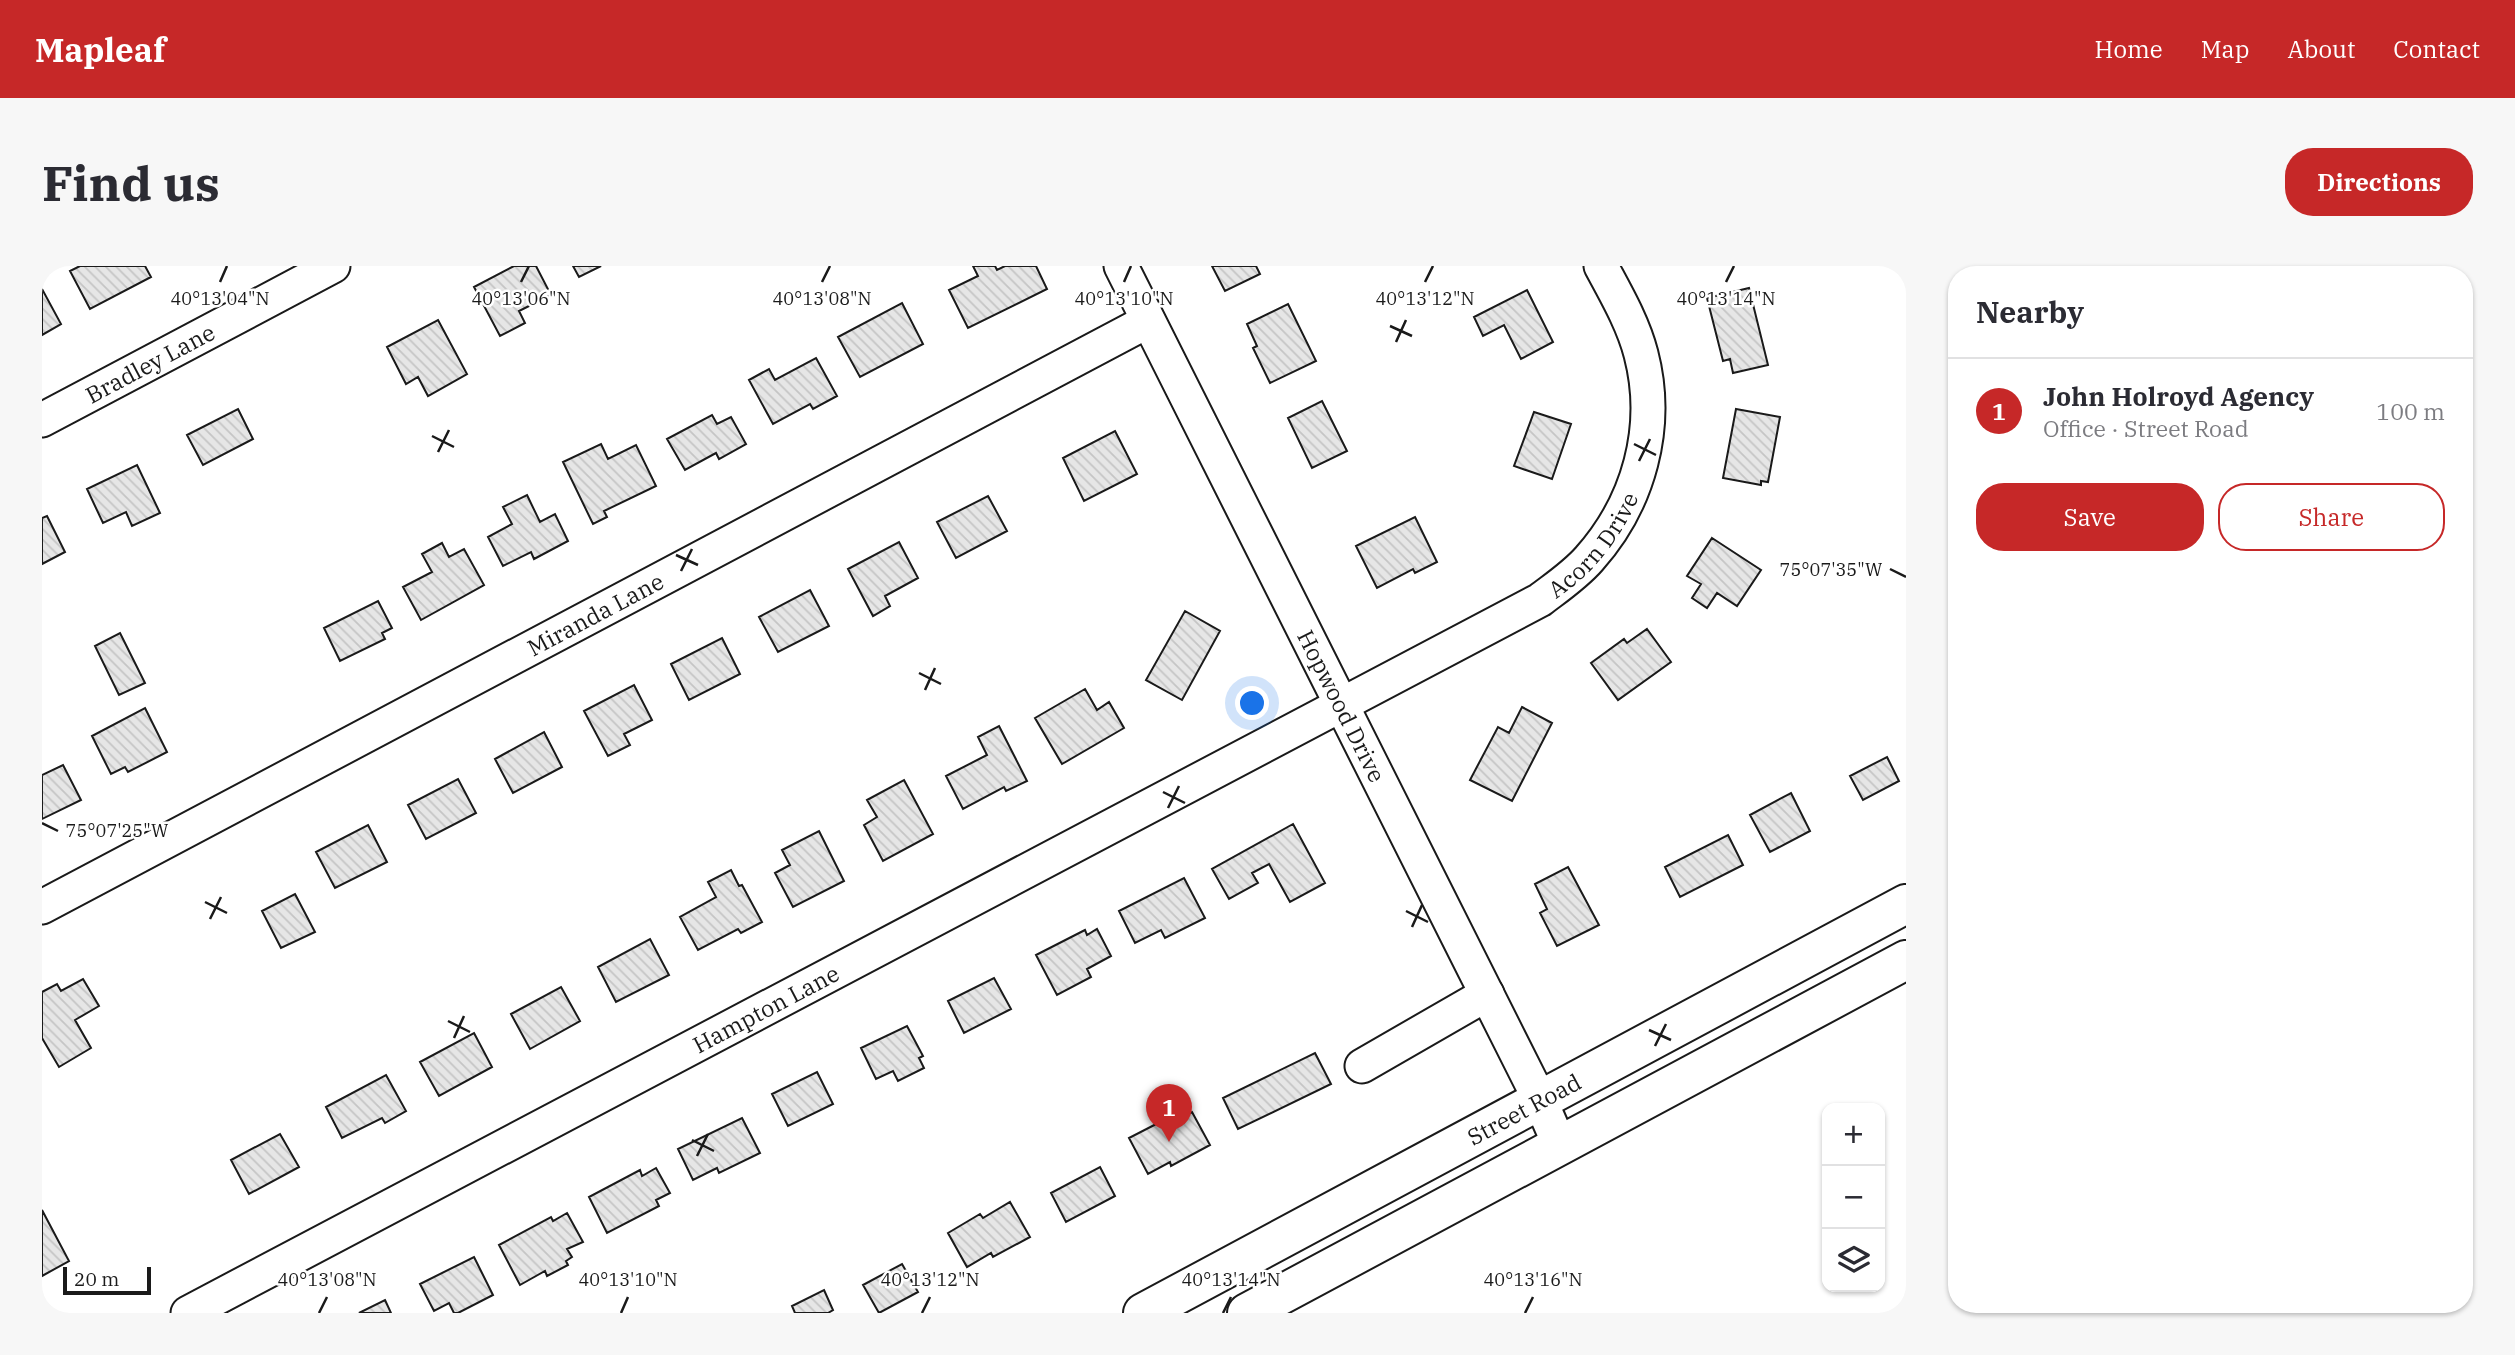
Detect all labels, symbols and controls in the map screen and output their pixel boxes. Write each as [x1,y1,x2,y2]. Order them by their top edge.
text: Mapleaf [35,28,166,71]
text: Home [2095,33,2163,65]
text: Map [2201,33,2249,65]
text: About [2287,33,2355,65]
text: Contact [2393,33,2480,65]
button: Directions [2285,148,2473,216]
text: Find us [42,151,220,214]
text: 40°13'04"N [171,287,270,310]
text: 40°13'06"N [472,287,571,310]
text: 40°13'08"N [773,287,872,310]
text: 40°13'10"N [1075,287,1174,310]
text: 40°13'12"N [1376,287,1475,310]
text: 40°13'14"N [1677,287,1776,310]
text: Nearby [1976,292,2084,331]
street label: Bradley Lane [80,316,220,409]
text: John Holroyd Agency [2043,379,2314,413]
text: 1 [1992,396,2006,426]
text: 100 m [2376,396,2445,426]
text: Office · Street Road [2043,413,2249,443]
button: Save [1976,483,2204,551]
button: Share [2218,483,2445,551]
street label: Acorn Drive [1542,487,1644,604]
text: 75°07'35"W [1780,558,1883,581]
street label: Miranda Lane [522,566,668,662]
street label: Hopwood Drive [1291,624,1393,787]
your location [1235,686,1269,720]
text: 75°07'25"W [66,819,169,842]
street label: Hampton Lane [687,958,844,1059]
street label: Street Road [1462,1066,1586,1152]
pin: 1 [1146,1084,1192,1142]
map controls [1822,1103,1885,1292]
button: + [1822,1103,1885,1166]
button: − [1822,1166,1885,1229]
button: layers [1822,1229,1885,1292]
scale bar [63,1264,150,1296]
text: 20 m [74,1267,119,1291]
text: 40°13'08"N [278,1268,377,1291]
text: 40°13'10"N [579,1268,678,1291]
text: 40°13'12"N [881,1268,980,1291]
text: 40°13'14"N [1182,1268,1281,1291]
text: 40°13'16"N [1484,1268,1583,1291]

